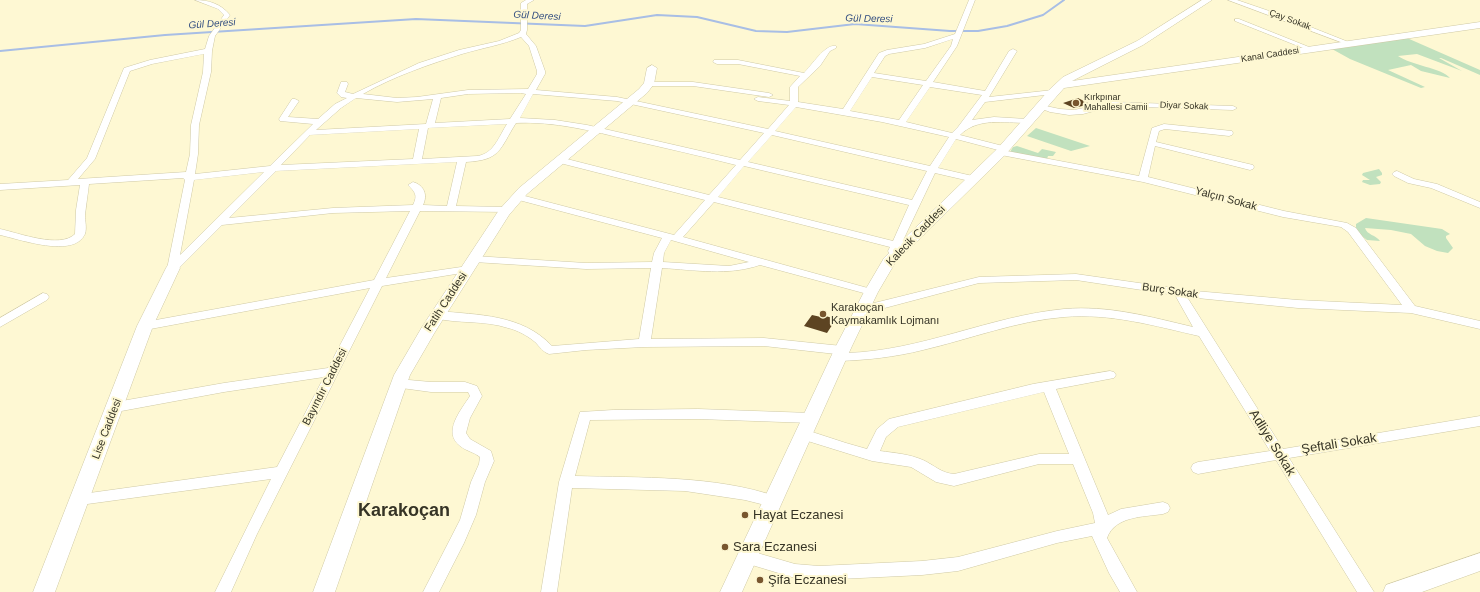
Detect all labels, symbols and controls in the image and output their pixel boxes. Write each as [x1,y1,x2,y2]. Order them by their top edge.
street label: Çay Sokak [1268,7,1312,33]
water label: Gül Deresi [513,9,561,23]
water label: Gül Deresi [845,13,893,25]
water label: Gül Deresi [188,16,236,32]
street label: Kanal Caddesi [1240,45,1300,65]
place label: Kırkpınar Mahallesi Camii [1084,93,1148,114]
marker: Kırkpınar Mahallesi Camii [1071,98,1081,108]
street label: Diyar Sokak [1160,100,1208,112]
street label: Yalçın Sokak [1194,184,1258,214]
street label: Kalecik Caddesi [884,203,948,269]
street label: Fatih Caddesi [422,270,470,334]
street label: Burç Sokak [1141,281,1199,301]
place label: Karakoçan Kaymakamlık Lojmanı [831,301,939,327]
marker: Karakoçan Kaymakamlık Lojmanı [818,309,828,319]
street label: Bayındır Caddesi [300,346,350,428]
street label: Lise Caddesi [89,397,125,461]
street label: Adliye Sokak [1245,407,1299,479]
street label: Şeftali Sokak [1300,430,1378,458]
district label: Karakoçan [358,500,450,522]
place label: Hayat Eczanesi [753,507,843,523]
marker: Hayat Eczanesi [740,510,750,520]
place label: Sara Eczanesi [733,539,817,555]
marker: Sara Eczanesi [720,542,730,552]
place label: Şifa Eczanesi [768,572,847,588]
marker: Şifa Eczanesi [755,575,765,585]

